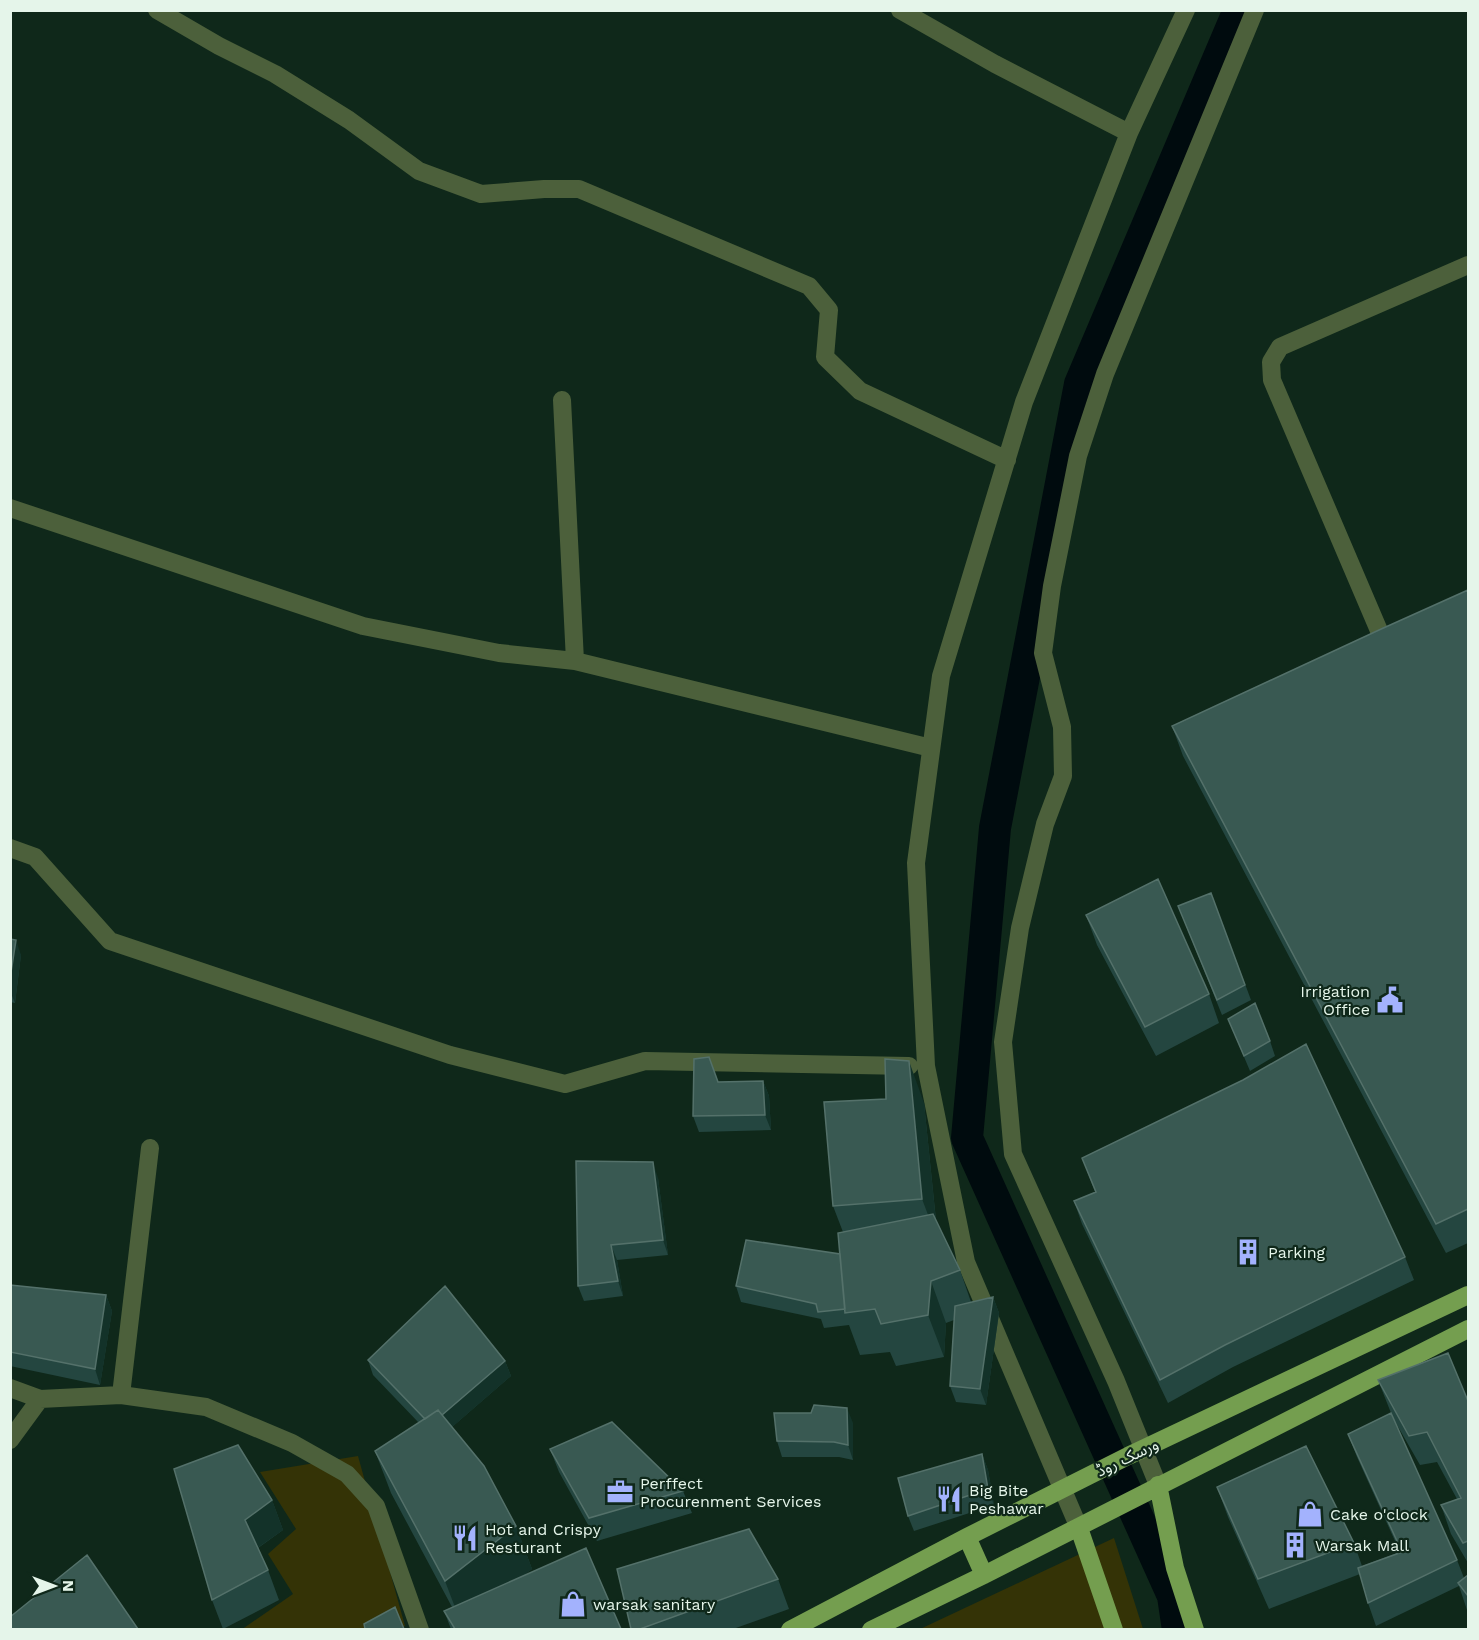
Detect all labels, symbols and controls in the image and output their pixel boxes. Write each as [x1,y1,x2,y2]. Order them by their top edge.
place label: Irrigation Office [1300,982,1370,1019]
public building icon: Irrigation Office [1375,985,1405,1015]
building icon: Parking [1233,1237,1263,1267]
place label: Parking [1268,1243,1326,1262]
street label: ورسک روڈ [1093,1434,1161,1481]
place label: Perffect Procurenment Services [640,1474,822,1511]
office icon: Perffect Procurenment Services [605,1477,635,1507]
place label: Big Bite Peshawar [969,1481,1044,1518]
restaurant icon: Big Bite Peshawar [934,1484,964,1514]
shop icon: Cake o'clock [1295,1499,1325,1529]
place label: Cake o'clock [1330,1505,1428,1524]
place label: Hot and Crispy Resturant [485,1520,602,1557]
restaurant icon: Hot and Crispy Resturant [450,1523,480,1553]
building icon: Warsak Mall [1280,1530,1310,1560]
place label: Warsak Mall [1315,1536,1409,1555]
north arrow [24,1556,84,1616]
text: N [59,1580,78,1592]
shop icon: warsak sanitary [558,1589,588,1619]
place label: warsak sanitary [593,1595,716,1614]

